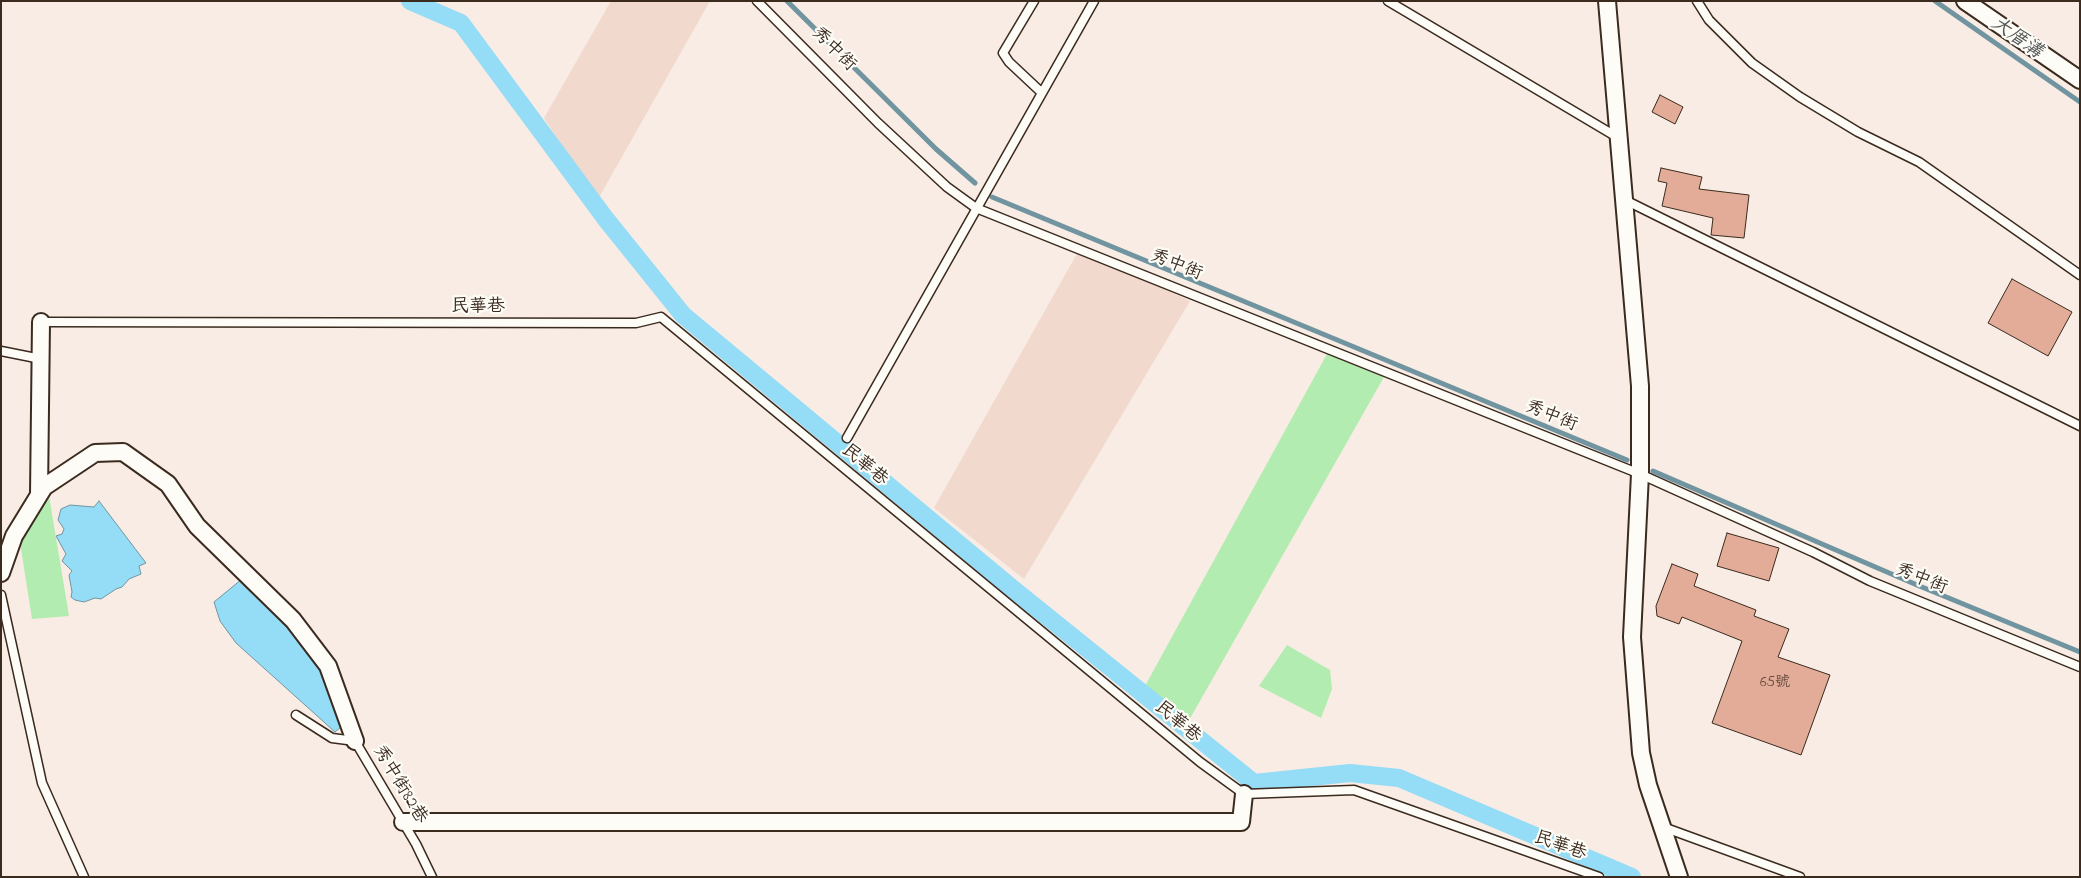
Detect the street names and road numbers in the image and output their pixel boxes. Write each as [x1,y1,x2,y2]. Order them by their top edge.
street label: 秀中街 [806,23,860,77]
street label: 秀中街 [1147,246,1205,286]
street label: 民華巷 [451,297,505,319]
street label: 秀中街 [1522,397,1580,437]
street label: 民華巷 [836,440,892,492]
street label: 秀中街 [1892,560,1950,600]
street label: 民華巷 [1149,697,1205,749]
street label: 秀中街82巷 [367,742,431,828]
street label: 民華巷 [1531,828,1589,866]

